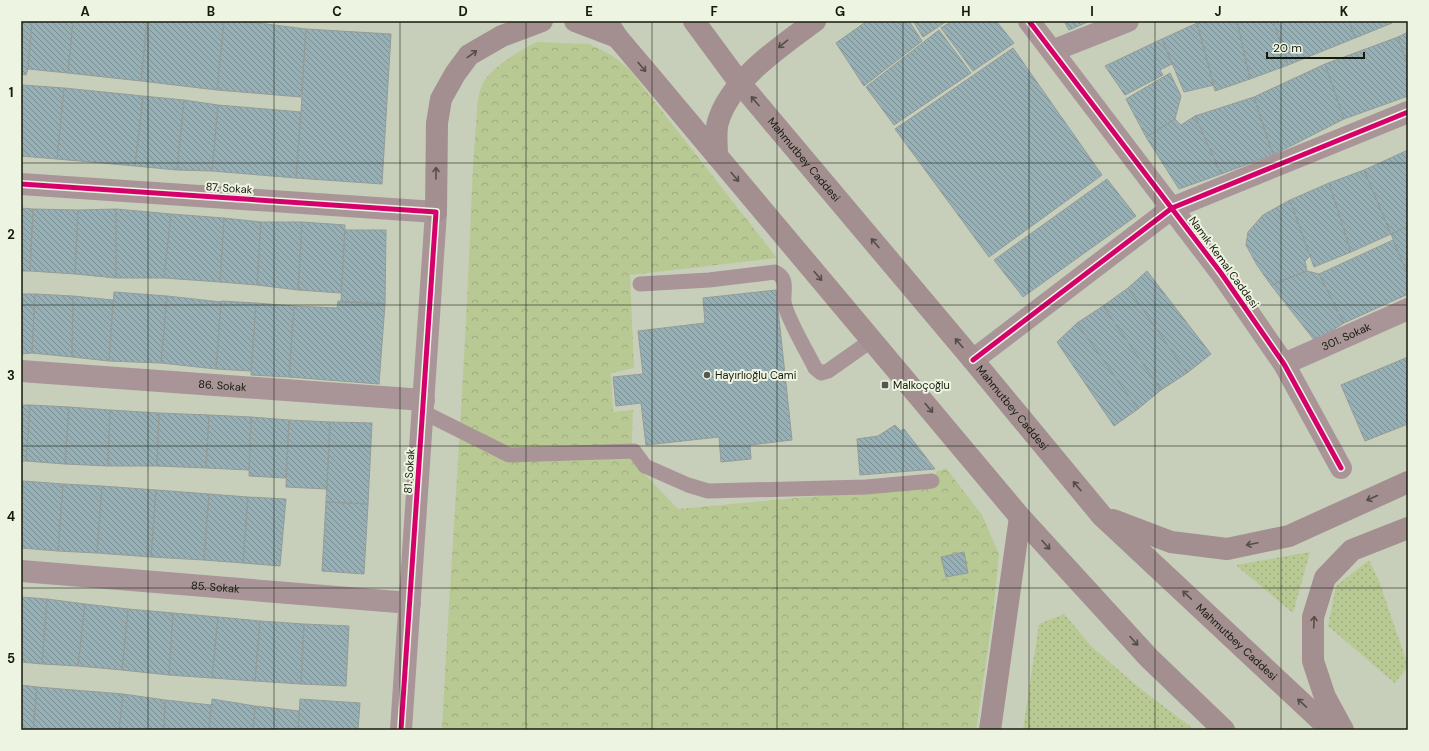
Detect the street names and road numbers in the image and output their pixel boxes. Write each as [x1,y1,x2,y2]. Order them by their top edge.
street label: Mahmutbey Caddesi [765,114,844,205]
street label: 87. Sokak [205,179,253,197]
street label: Namık Kemal Caddesi [1186,213,1262,311]
street label: 301. Sokak [1319,319,1373,353]
street label: Mahmutbey Caddesi [973,362,1052,453]
street label: 86. Sokak [198,377,248,394]
street label: 81. Sokak [400,448,418,494]
street label: 85. Sokak [191,578,241,596]
street label: Mahmutbey Caddesi [1193,601,1280,683]

